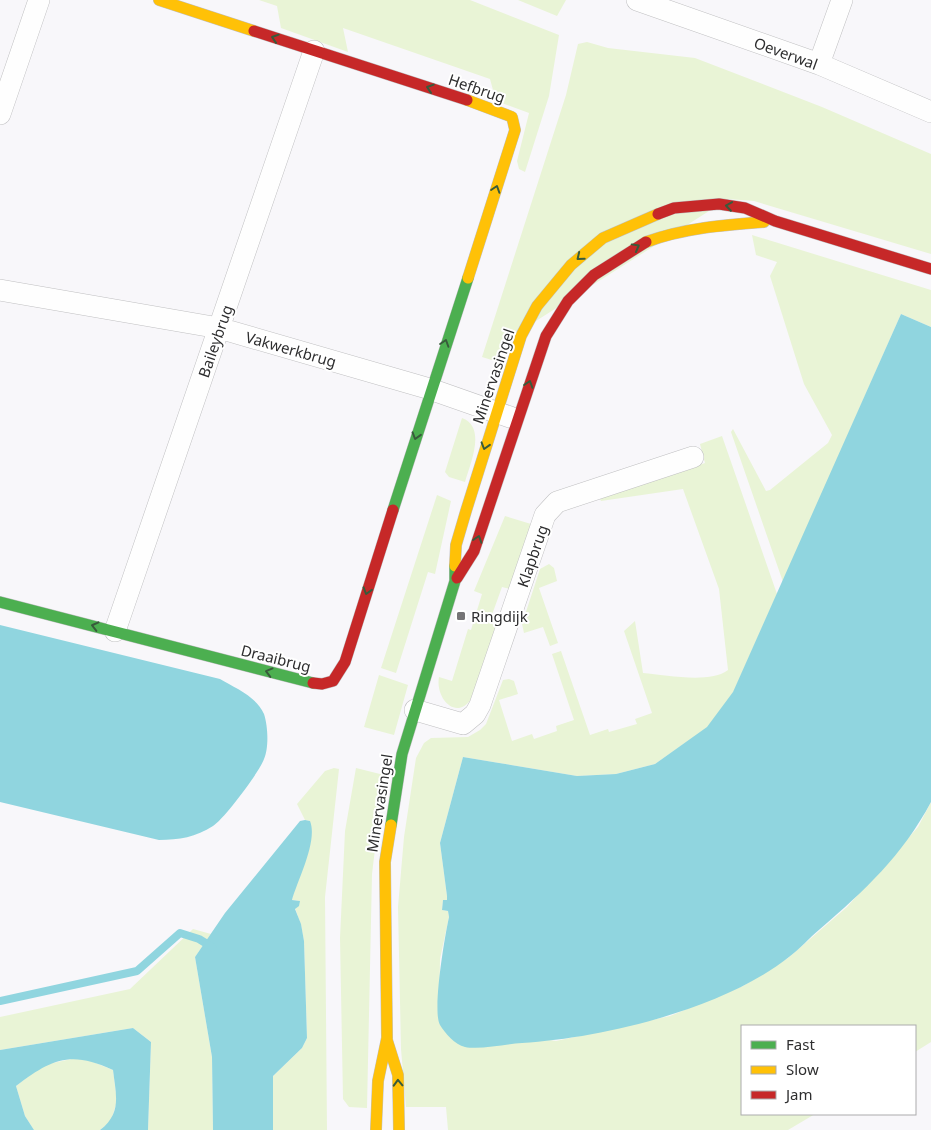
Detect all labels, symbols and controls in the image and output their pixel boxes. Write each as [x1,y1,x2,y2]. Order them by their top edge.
street label: Oeverwal [751,32,821,74]
one-way arrow [271,34,280,44]
street label: Hefbrug [446,69,508,107]
one-way arrow [426,84,434,94]
one-way arrow [490,185,500,193]
one-way arrow [725,201,733,212]
one-way arrow [630,243,639,253]
one-way arrow [577,252,586,260]
street label: Baileybrug [193,302,237,380]
street label: Minervasingel [467,326,519,426]
street label: Vakwerkbrug [243,327,339,371]
one-way arrow [439,339,449,348]
one-way arrow [523,381,533,389]
one-way arrow [411,431,421,440]
one-way arrow [481,441,491,449]
street label: Klapbrug [512,522,552,590]
one-way arrow [473,535,483,544]
one-way arrow [363,586,373,595]
place label: Ringdijk [471,606,528,626]
marker: Ringdijk [455,610,467,622]
one-way arrow [91,621,100,632]
street label: Draaibrug [239,640,313,676]
one-way arrow [266,668,274,678]
street label: Minervasingel [361,752,397,854]
legend [741,1025,916,1115]
text: Fast [786,1034,815,1054]
text: Slow [786,1059,819,1079]
one-way arrow [393,1079,404,1087]
text: Jam [784,1084,813,1104]

